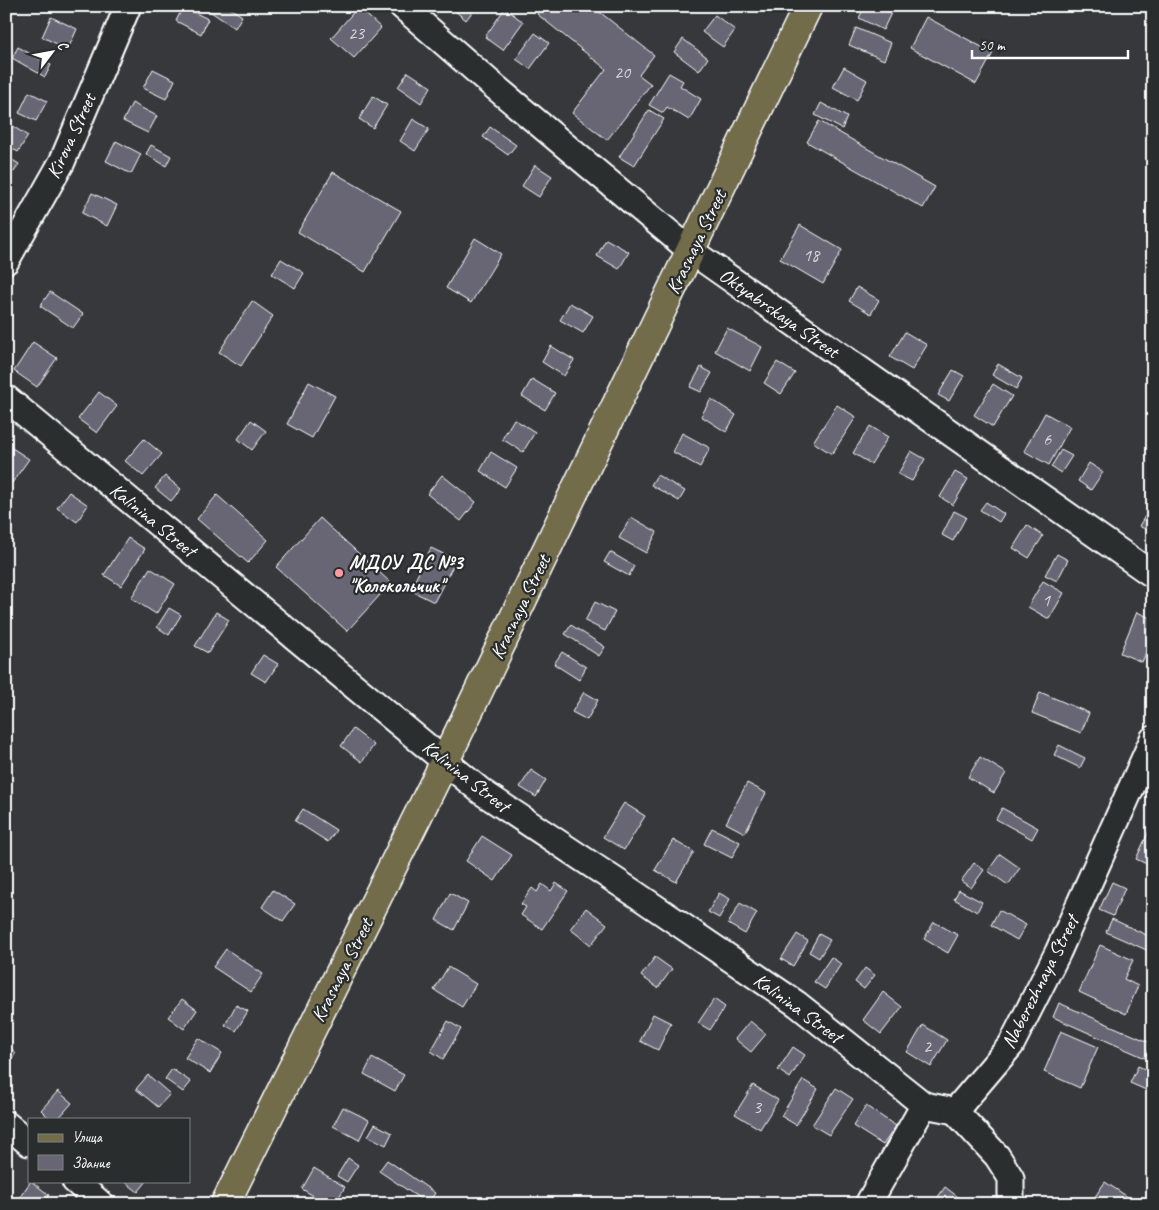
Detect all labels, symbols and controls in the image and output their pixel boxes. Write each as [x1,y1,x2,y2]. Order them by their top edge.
house number: 23 [348,22,366,44]
north arrow [28,28,78,78]
scale bar [972,28,1128,60]
text: 50 m [979,36,1006,55]
text: С [54,38,73,55]
house number: 20 [614,61,632,83]
street label: Kirova Street [40,87,103,183]
street label: Krasnaya Street [660,184,733,298]
house number: 18 [803,244,821,266]
street label: Oktyabrskaya Street [714,262,846,365]
house number: 6 [1043,428,1052,450]
street label: Kalinina Street [105,478,204,565]
street label: Krasnaya Street [484,549,557,663]
place label: МДОУ ДС №3 "Колокольчик" [349,550,465,598]
marker: МДОУ ДС №3 "Колокольчик" [333,567,345,579]
house number: 1 [1042,589,1051,611]
street label: Kalinina Street [417,734,517,820]
street label: Naberezhnaya Street [996,908,1086,1053]
street label: Krasnaya Street [305,912,380,1026]
street label: Kalinina Street [749,967,850,1051]
house number: 2 [923,1035,933,1057]
house number: 3 [753,1096,763,1118]
legend [28,1118,190,1182]
text: Улица [72,1128,103,1147]
text: Здание [72,1154,111,1173]

